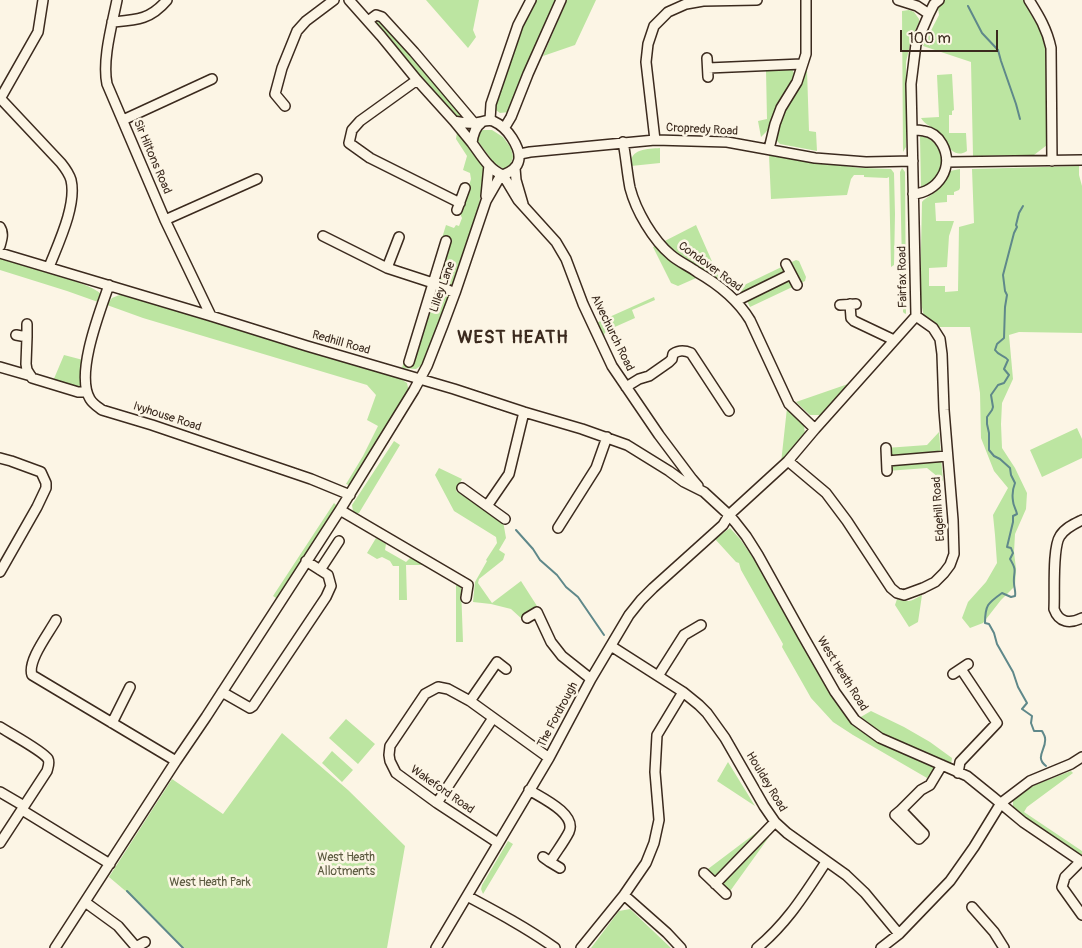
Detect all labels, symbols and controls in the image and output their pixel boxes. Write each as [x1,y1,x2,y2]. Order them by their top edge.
scale bar [902,20,1000,52]
text: 100 m [908,29,951,48]
street label: Sir Hiltons Road [130,118,174,196]
street label: Cropredy Road [666,121,738,139]
street label: Condover Road [675,239,745,295]
street label: Fairfax Road [895,246,911,308]
street label: Lilley Lane [427,260,459,314]
street label: Alvechurch Road [587,292,637,374]
district label: WEST HEATH [456,327,570,349]
street label: Redhill Road [310,328,372,358]
street label: Ivyhouse Road [131,399,203,435]
street label: Edgehill Road [930,476,948,542]
street label: West Heath Road [813,634,871,714]
street label: The Fordrough [535,680,581,750]
street label: Houldey Road [742,749,790,815]
street label: Wakeford Road [407,763,477,817]
park label: West Heath Allotments [317,851,375,879]
park label: West Heath Park [169,876,251,890]

